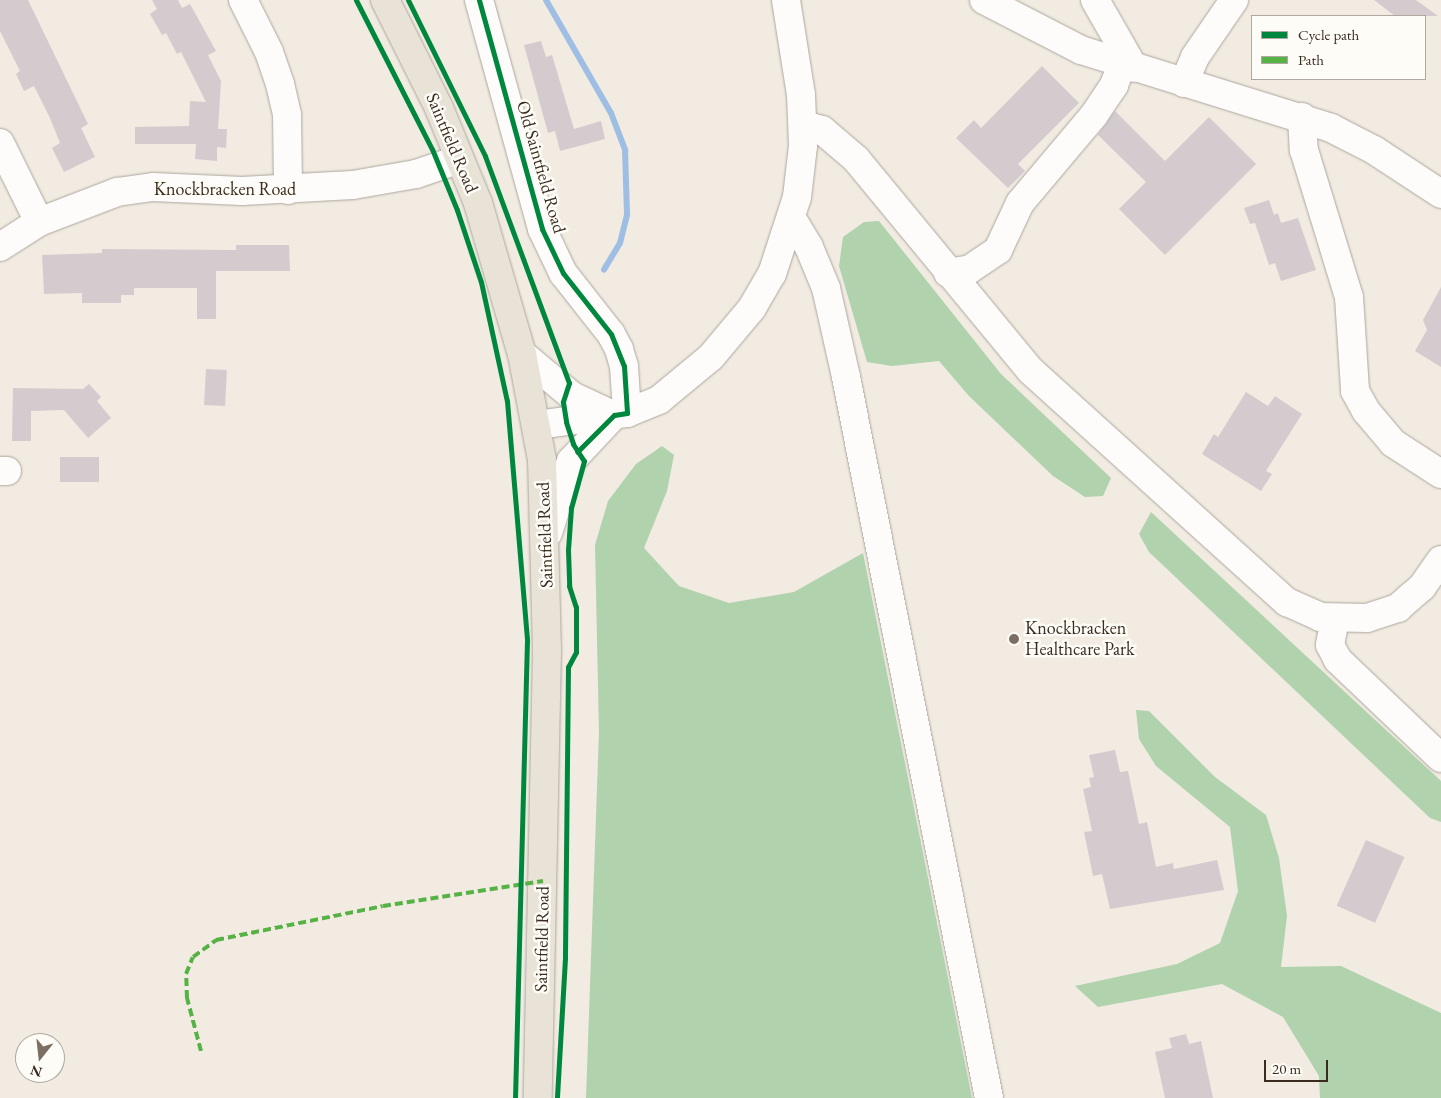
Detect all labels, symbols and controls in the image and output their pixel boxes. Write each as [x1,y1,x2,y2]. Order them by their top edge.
legend [1251,15,1426,80]
text: Cycle path [1298,25,1359,44]
text: Path [1298,50,1324,69]
street label: Saintfield Road [421,90,483,196]
street label: Old Saintfield Road [512,98,570,236]
street label: Knockbracken Road [154,178,296,200]
street label: Saintfield Road [532,482,558,588]
place label: Knockbracken Healthcare Park [1025,618,1135,660]
marker: Knockbracken Healthcare Park [1007,632,1021,646]
street label: Saintfield Road [530,886,554,992]
north arrow [15,1033,65,1083]
scale bar [1266,1050,1330,1082]
text: 20 m [1272,1059,1301,1078]
text: N [28,1061,44,1082]

